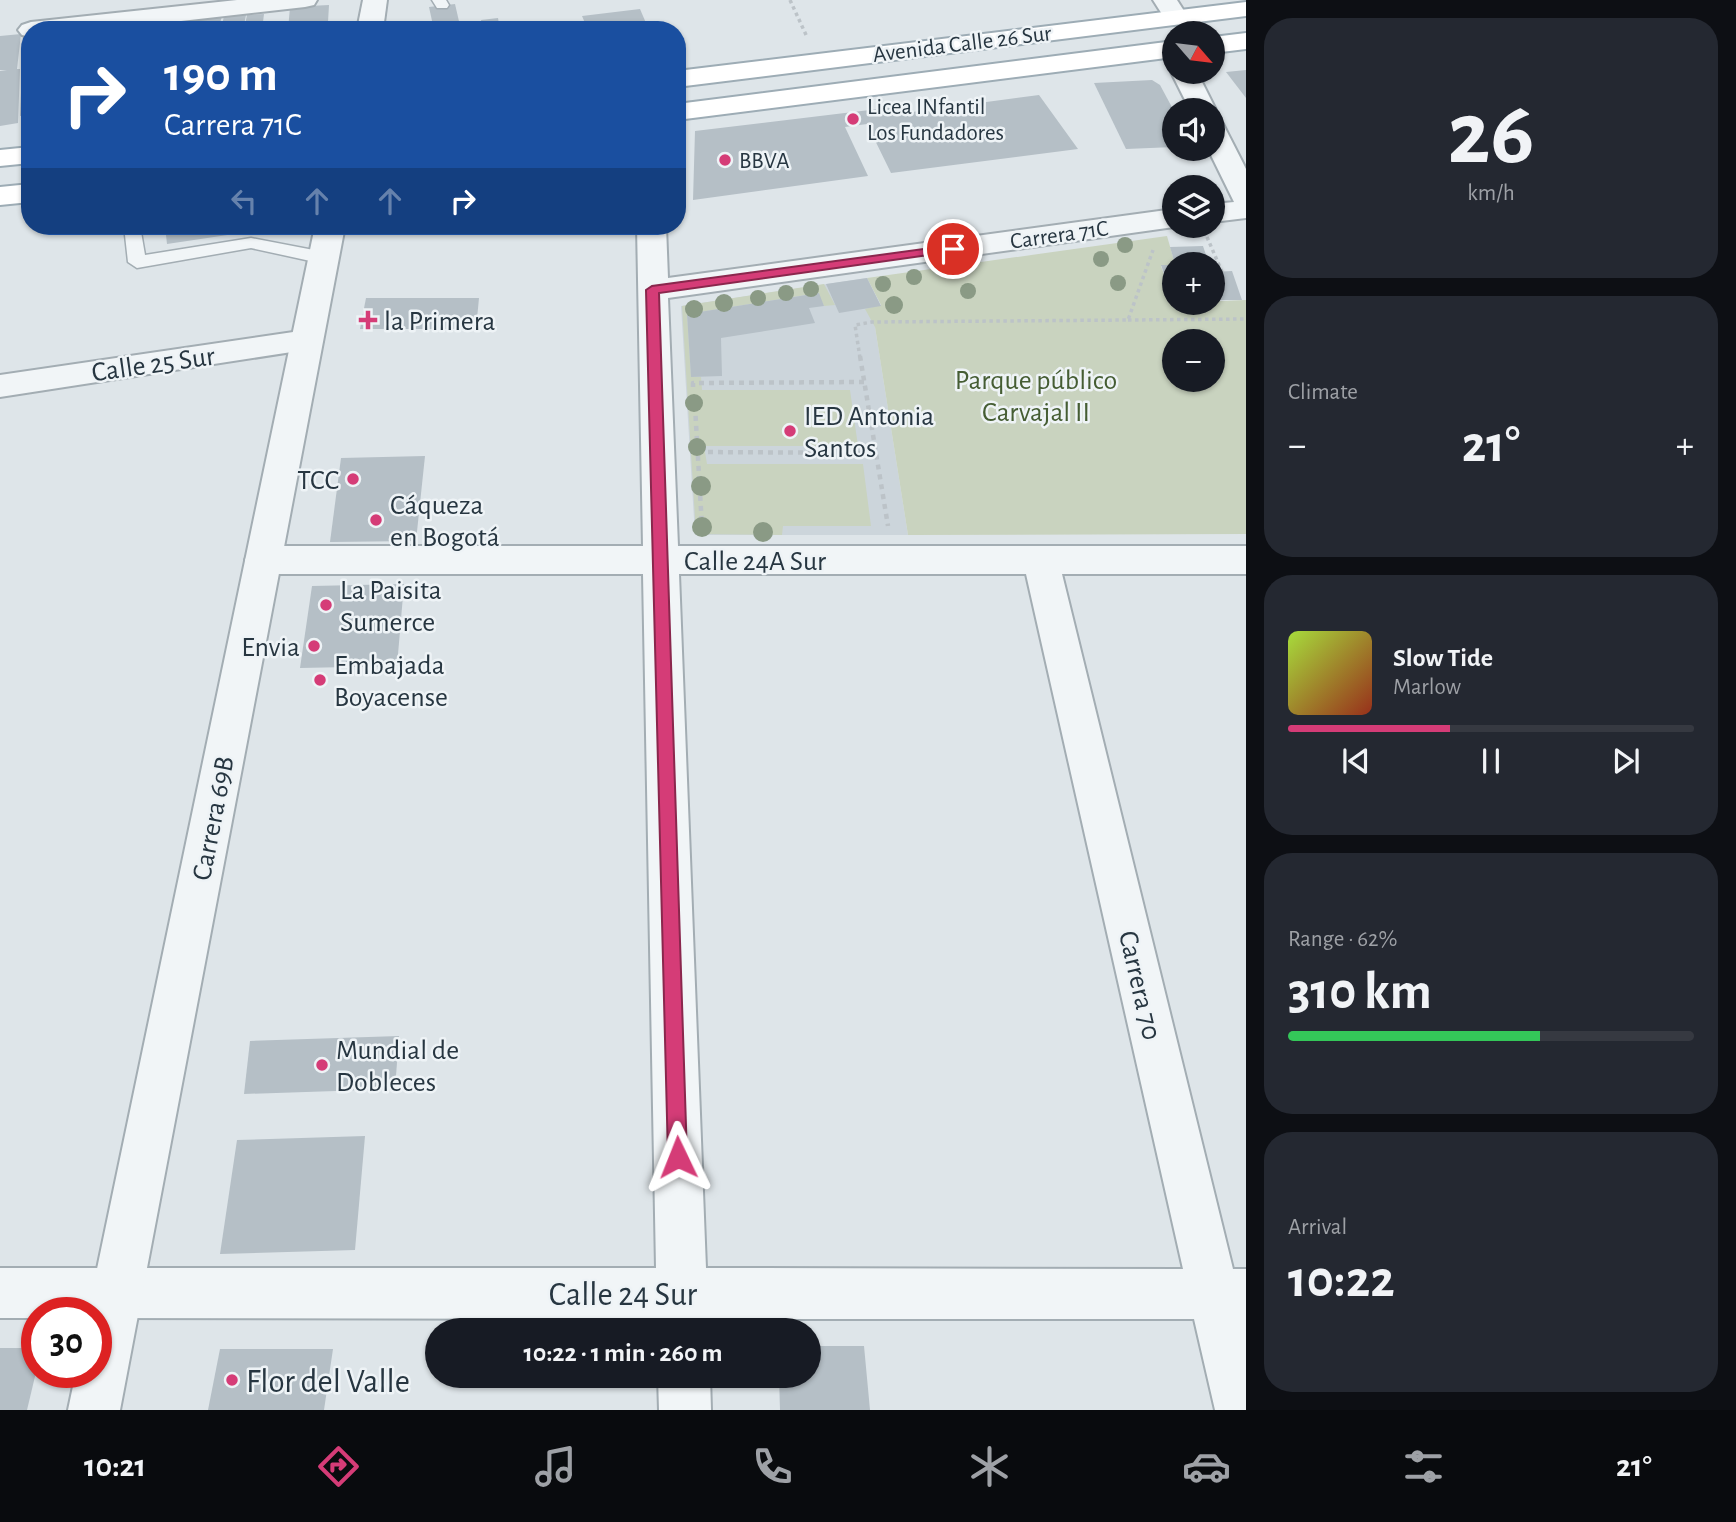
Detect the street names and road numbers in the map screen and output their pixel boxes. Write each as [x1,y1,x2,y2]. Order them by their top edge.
street label: Avenida Calle 26 Sur [872,22,1053,67]
street label: Carrera 71C [1009,217,1110,254]
street label: Calle 25 Sur [90,342,217,387]
street label: Calle 24A Sur [684,548,826,576]
street label: Carrera 69B [188,754,240,883]
street label: Carrera 70 [1113,928,1165,1043]
street label: Calle 24 Sur [549,1279,698,1312]

